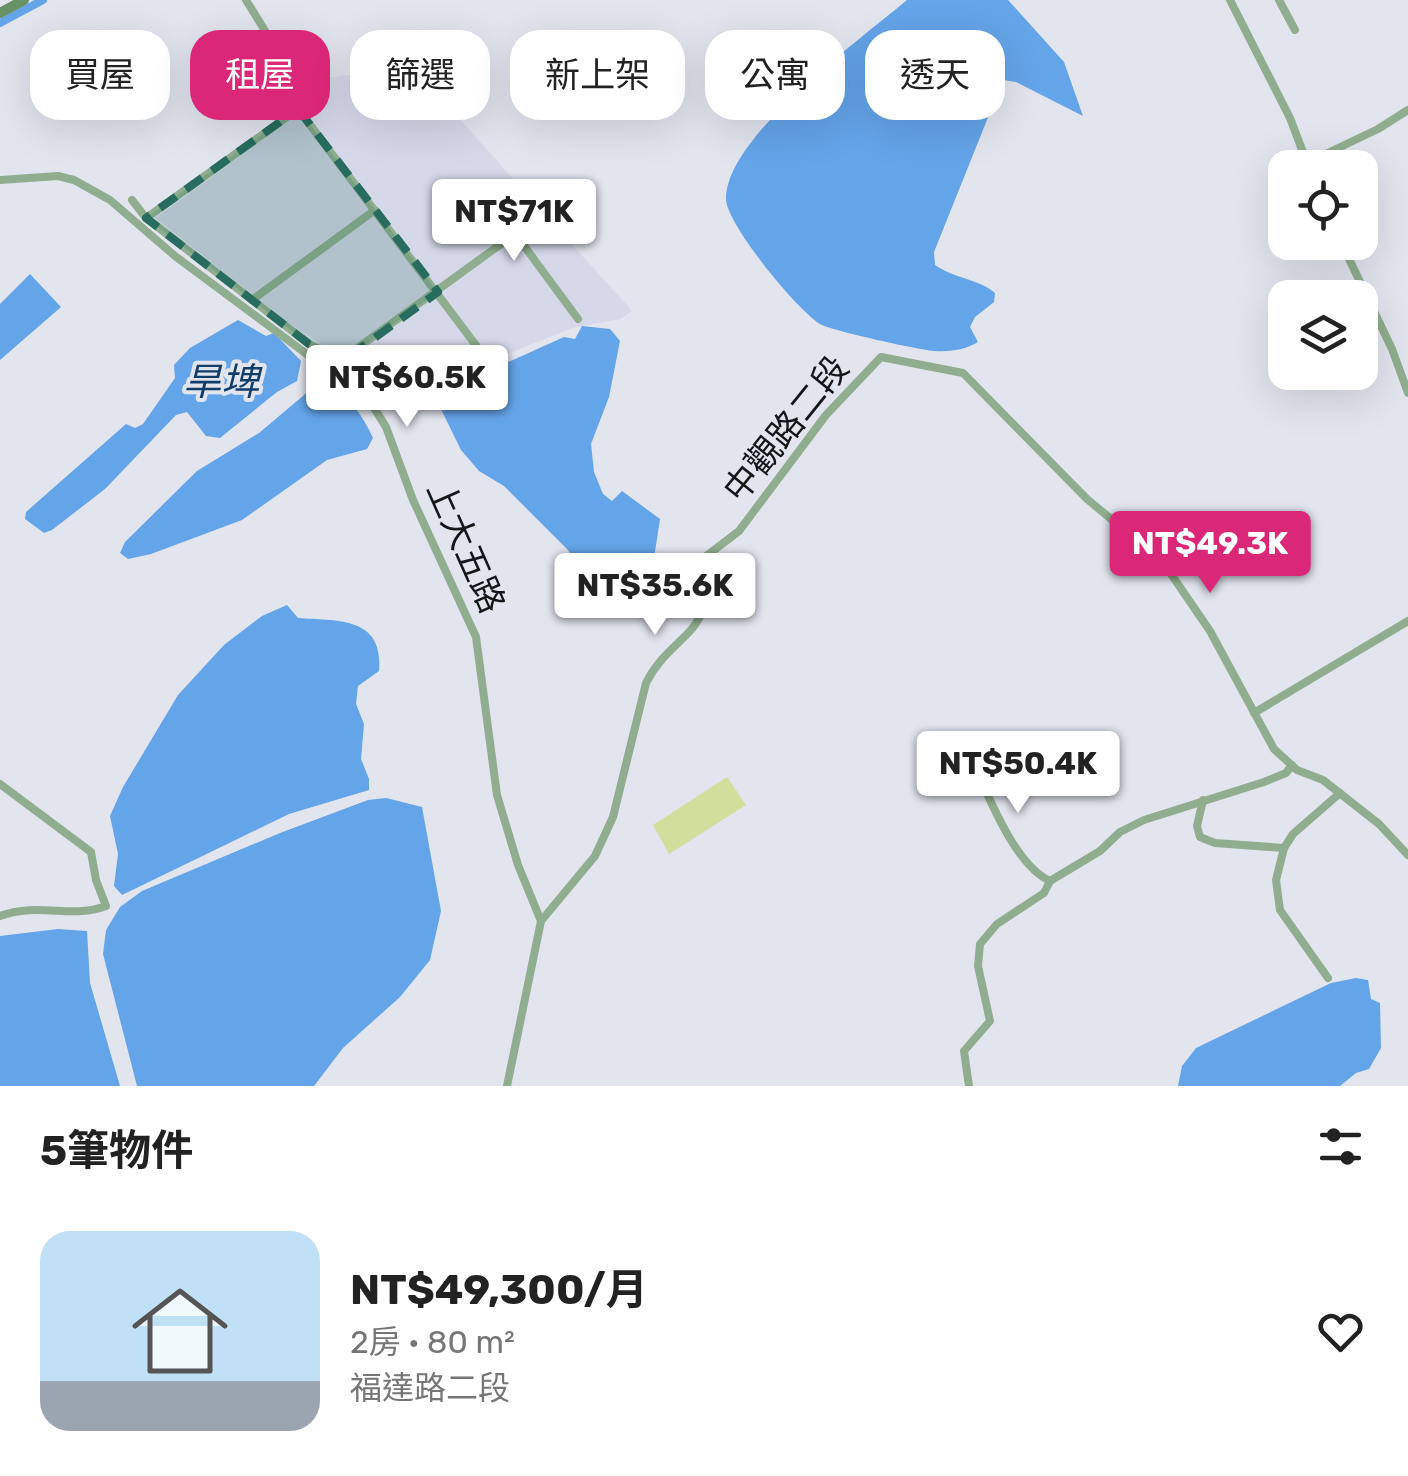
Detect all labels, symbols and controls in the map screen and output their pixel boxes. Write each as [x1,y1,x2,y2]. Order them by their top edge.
chip: 買屋 [30,30,170,120]
chip: 租屋 [190,30,330,120]
chip: 篩選 [350,30,490,120]
chip: 新上架 [510,30,685,120]
chip: 公寓 [705,30,845,120]
chip: 透天 [865,30,1005,120]
map controls [1268,150,1378,390]
button: locate [1268,150,1378,260]
pin: NT$71K [433,179,595,264]
text: NT$71K [454,192,574,230]
button: layers [1268,280,1378,390]
pin: NT$60.5K [304,345,510,430]
street label: 中觀路二段 [715,348,857,510]
text: NT$60.5K [328,358,486,396]
water label: 旱埤 [183,359,263,405]
street label: 上大五路 [418,475,514,619]
pin: NT$49.3K [1107,511,1313,596]
text: NT$49.3K [1132,524,1288,562]
pin: NT$35.6K [552,553,758,638]
text: NT$35.6K [576,566,734,604]
pin: NT$50.4K [915,731,1121,816]
text: NT$50.4K [939,744,1097,782]
icon: filters [1313,1119,1368,1174]
text: 5筆物件 [40,1126,193,1176]
text: NT$49,300/月 [350,1265,648,1315]
icon: home [120,1271,240,1391]
icon: heart [1313,1304,1368,1359]
text: 2房 · 80 m² [350,1323,515,1361]
text: 福達路二段 [350,1369,510,1407]

